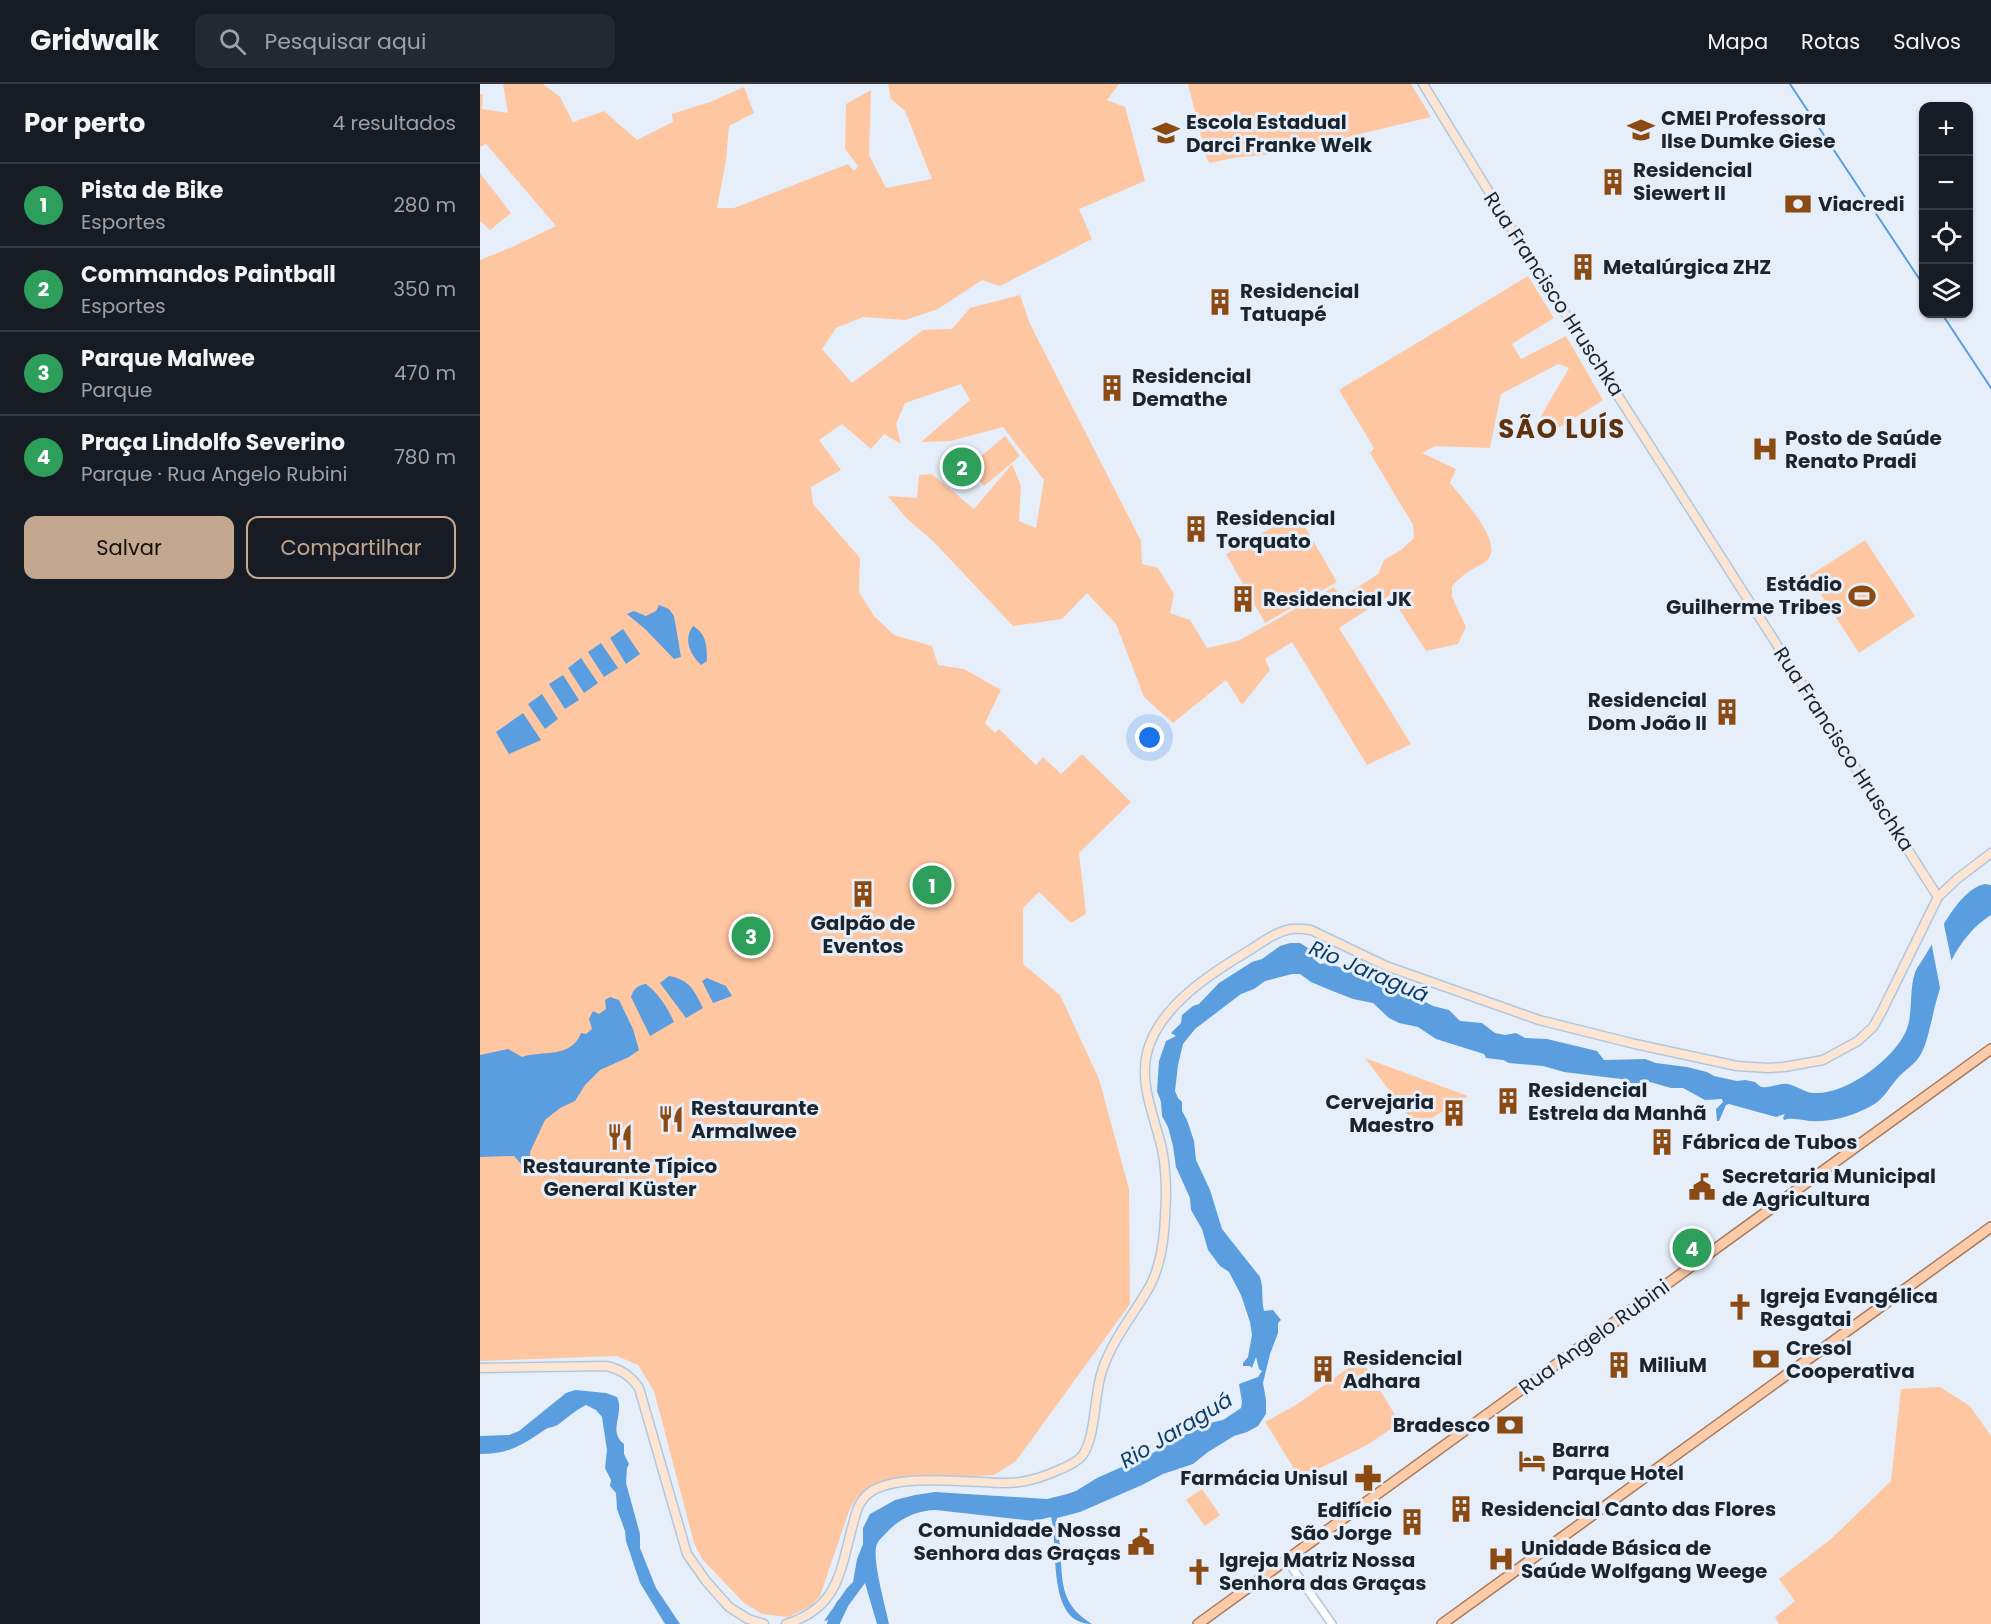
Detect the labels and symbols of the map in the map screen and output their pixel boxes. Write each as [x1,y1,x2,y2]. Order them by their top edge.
place label: CMEI Professora Ilse Dumke Giese [1661,104,1836,155]
place label: Escola Estadual Darci Franke Welk [1186,108,1373,159]
school or university icon: CMEI Professora Ilse Dumke Giese [1626,115,1656,145]
school or university icon: Escola Estadual Darci Franke Welk [1151,118,1181,148]
place label: Residencial Siewert II [1633,156,1752,207]
building icon: Residencial Siewert II [1598,167,1628,197]
street label: Rua Francisco Hruschka [1477,186,1631,402]
bank icon: Viacredi [1783,189,1813,219]
place label: Viacredi [1818,190,1905,218]
building icon: Metalúrgica ZHZ [1568,252,1598,282]
place label: Metalúrgica ZHZ [1603,253,1771,281]
place label: Residencial Tatuapé [1240,277,1359,328]
building icon: Residencial Tatuapé [1205,287,1235,317]
place label: Residencial Demathe [1132,362,1251,413]
building icon: Residencial Demathe [1097,373,1127,403]
district label: SÃO LUÍS [1498,411,1626,447]
place label: Posto de Saúde Renato Pradi [1785,424,1942,475]
hospital icon: Posto de Saúde Renato Pradi [1750,434,1780,464]
pin: 2 [942,444,982,490]
place label: Residencial Torquato [1216,504,1335,555]
building icon: Residencial Torquato [1181,514,1211,544]
place label: Estádio Guilherme Tribes [1666,570,1842,621]
sports icon: Estádio Guilherme Tribes [1847,581,1877,611]
building icon: Residencial JK [1228,584,1258,614]
place label: Residencial JK [1263,585,1412,613]
street label: Rua Francisco Hruschka [1767,641,1921,857]
place label: Residencial Dom João II [1588,686,1707,737]
building icon: Residencial Dom João II [1712,697,1742,727]
your location [1135,723,1164,752]
pin: 1 [912,862,952,908]
building icon: Galpão de Eventos [848,879,878,909]
place label: Galpão de Eventos [811,909,915,960]
pin: 3 [732,914,770,958]
water label: Rio Jaraguá [1305,933,1433,1009]
place label: Residencial Estrela da Manhã [1528,1076,1707,1127]
building icon: Residencial Estrela da Manhã [1493,1086,1523,1116]
place label: Cervejaria Maestro [1326,1088,1434,1139]
place label: Restaurante Armalwee [691,1094,819,1145]
building icon: Cervejaria Maestro [1439,1098,1469,1128]
restaurant icon: Restaurante Armalwee [656,1104,686,1134]
restaurant icon: Restaurante Típico General Küster [605,1122,635,1152]
building icon: Fábrica de Tubos [1647,1127,1677,1157]
place label: Fábrica de Tubos [1682,1128,1857,1156]
place label: Restaurante Típico General Küster [523,1152,718,1203]
place label: Secretaria Municipal de Agricultura [1722,1162,1936,1213]
public building icon: Secretaria Municipal de Agricultura [1687,1172,1717,1202]
pin: 4 [1672,1226,1712,1270]
street label: Rua Angelo Rubini [1513,1273,1675,1401]
place label: Igreja Evangélica Resgatai [1760,1282,1938,1333]
church icon: Igreja Evangélica Resgatai [1725,1292,1755,1322]
place label: Cresol Cooperativa [1786,1334,1915,1385]
place label: Residencial Adhara [1343,1344,1462,1395]
bank icon: Cresol Cooperativa [1751,1344,1781,1374]
building icon: MiliuM [1604,1350,1634,1380]
place label: MiliuM [1639,1351,1707,1379]
building icon: Residencial Adhara [1308,1354,1338,1384]
water label: Rio Jaraguá [1114,1385,1238,1475]
bank icon: Bradesco [1495,1410,1525,1440]
place label: Bradesco [1393,1411,1490,1439]
place label: Barra Parque Hotel [1552,1436,1684,1487]
hotel icon: Barra Parque Hotel [1517,1446,1547,1476]
pharmacy icon: Farmácia Unisul [1353,1463,1383,1493]
place label: Farmácia Unisul [1180,1464,1348,1492]
building icon: Residencial Canto das Flores [1446,1494,1476,1524]
place label: Residencial Canto das Flores [1481,1495,1776,1523]
place label: Edifício São Jorge [1290,1496,1392,1547]
building icon: Edifício São Jorge [1397,1507,1427,1537]
place label: Comunidade Nossa Senhora das Graças [914,1516,1121,1567]
public building icon: Comunidade Nossa Senhora das Graças [1126,1527,1156,1557]
place label: Unidade Básica de Saúde Wolfgang Weege [1521,1534,1767,1585]
hospital icon: Unidade Básica de Saúde Wolfgang Weege [1486,1544,1516,1574]
place label: Igreja Matriz Nossa Senhora das Graças [1219,1546,1426,1597]
church icon: Igreja Matriz Nossa Senhora das Graças [1184,1557,1214,1587]

